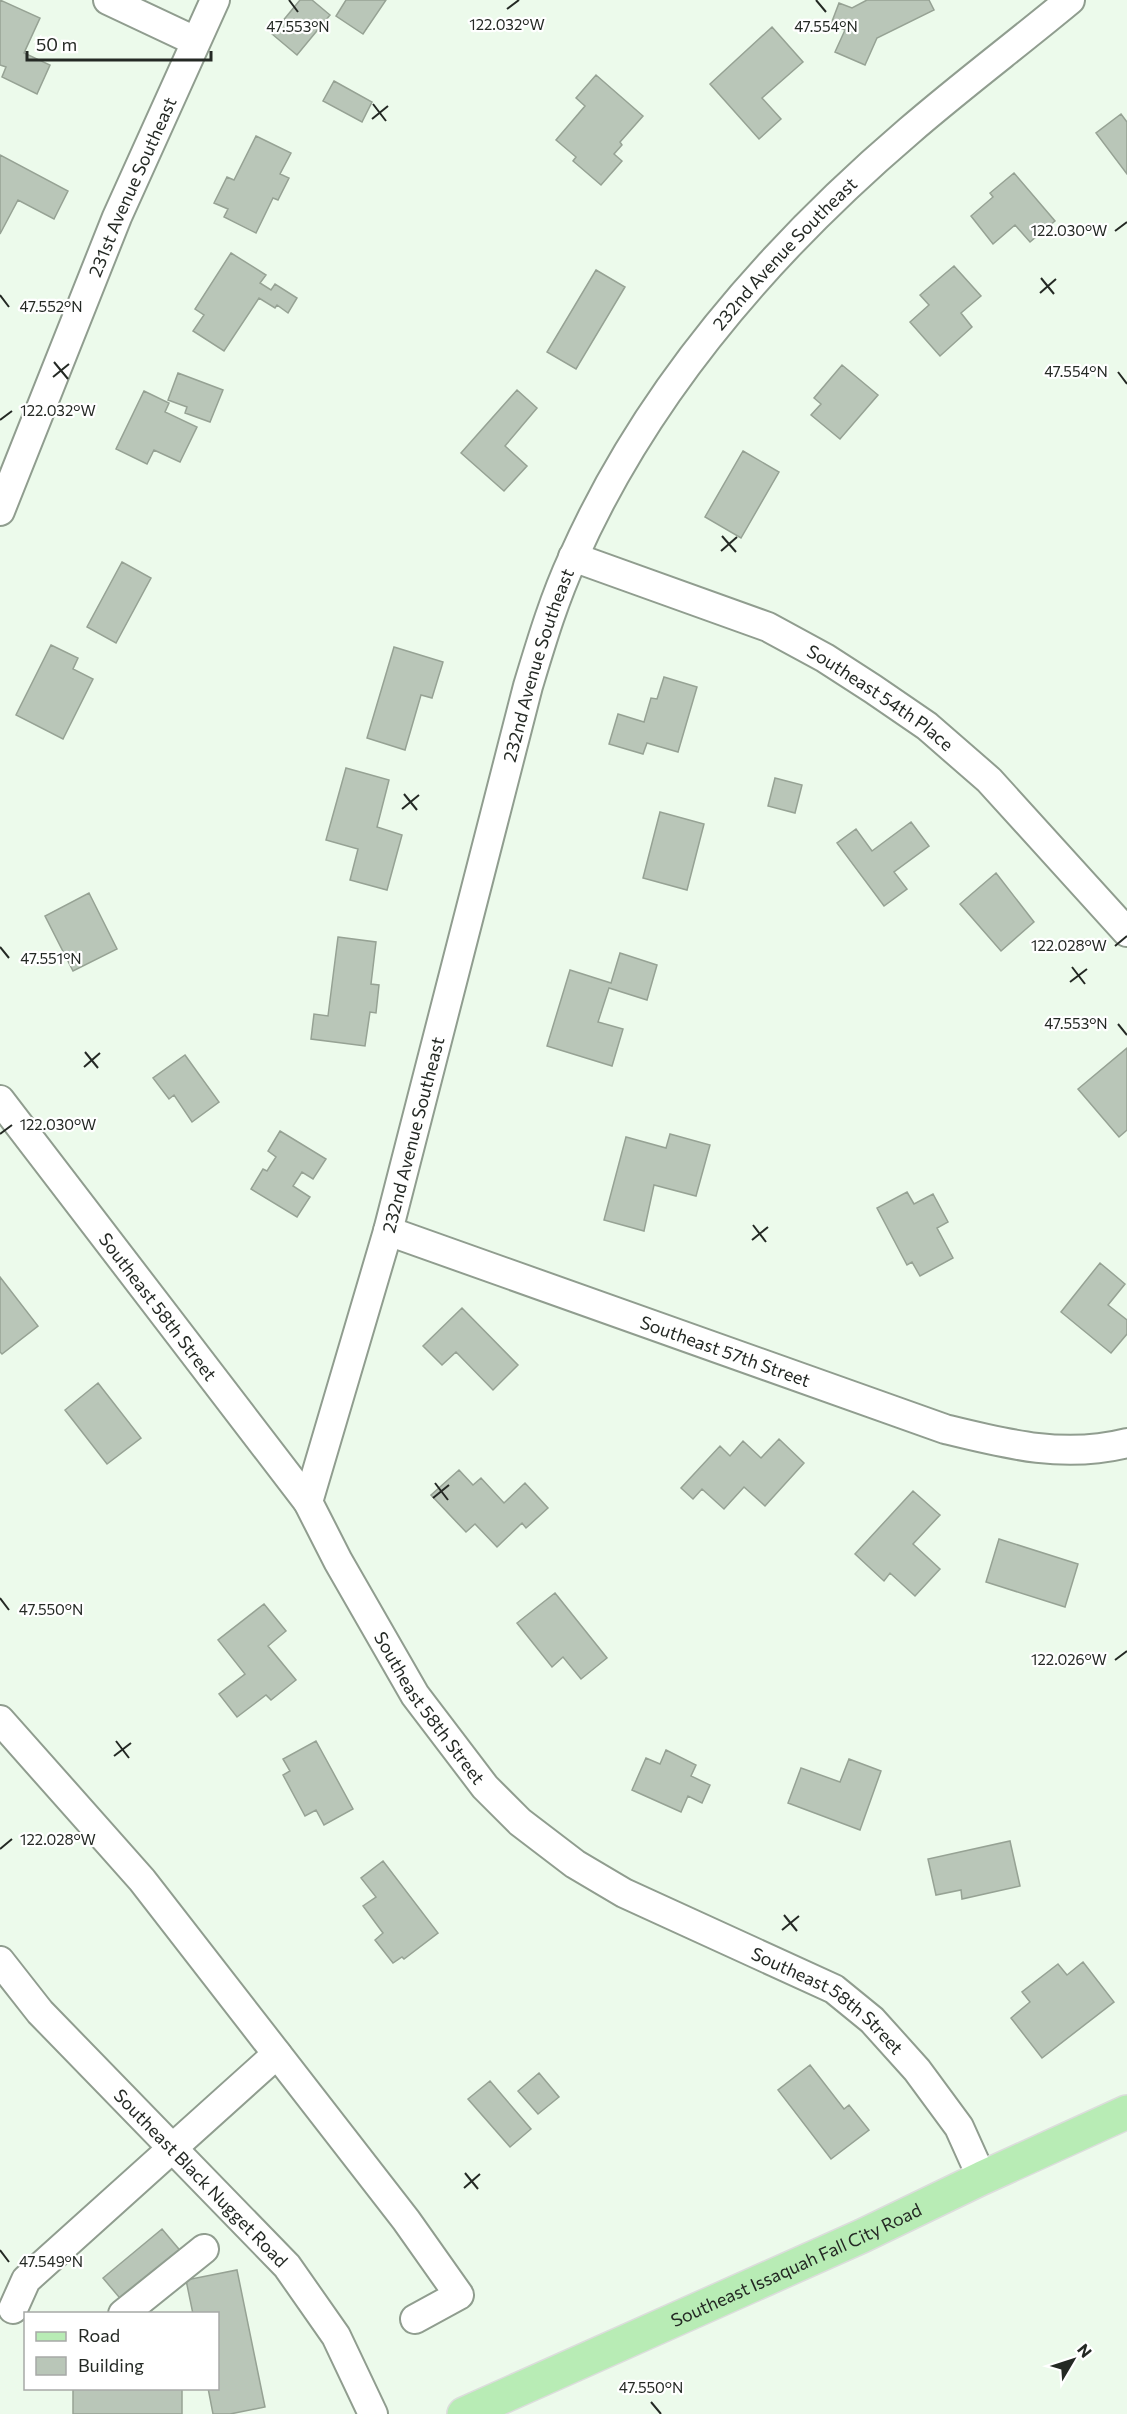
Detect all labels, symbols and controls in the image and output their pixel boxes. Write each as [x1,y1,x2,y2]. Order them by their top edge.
text: 122.032°W [469,15,545,33]
text: 47.553°N [266,17,330,35]
text: 47.554°N [794,17,858,35]
scale bar [27,24,212,62]
text: 50 m [36,33,77,55]
street label: 231st Avenue Southeast [83,93,181,280]
street label: 232nd Avenue Southeast [708,172,861,334]
text: 122.030°W [1031,221,1107,239]
text: 47.552°N [19,297,83,315]
text: 47.554°N [1044,362,1108,380]
text: 122.032°W [20,401,96,419]
street label: 232nd Avenue Southeast [498,565,578,764]
street label: Southeast 54th Place [803,639,958,755]
text: 122.028°W [1031,936,1107,954]
text: 47.551°N [20,949,82,967]
text: 47.553°N [1044,1014,1108,1032]
street label: 232nd Avenue Southeast [377,1034,448,1235]
text: 122.030°W [20,1115,96,1133]
street label: Southeast 58th Street [95,1228,222,1385]
street label: Southeast 57th Street [637,1311,813,1391]
text: 47.550°N [19,1600,83,1618]
street label: Southeast 58th Street [370,1628,490,1788]
text: 122.026°W [1031,1650,1107,1668]
text: 122.028°W [20,1830,96,1848]
street label: Southeast 58th Street [748,1942,908,2058]
street label: Southeast Black Nugget Road [110,2084,293,2271]
street label: Southeast Issaquah Fall City Road [667,2198,925,2331]
text: 47.549°N [19,2252,83,2270]
legend [24,2312,219,2390]
text: Road [78,2324,120,2346]
north arrow [1043,2330,1103,2390]
text: N [1074,2340,1096,2361]
text: Building [78,2354,144,2376]
text: 47.550°N [619,2378,683,2396]

